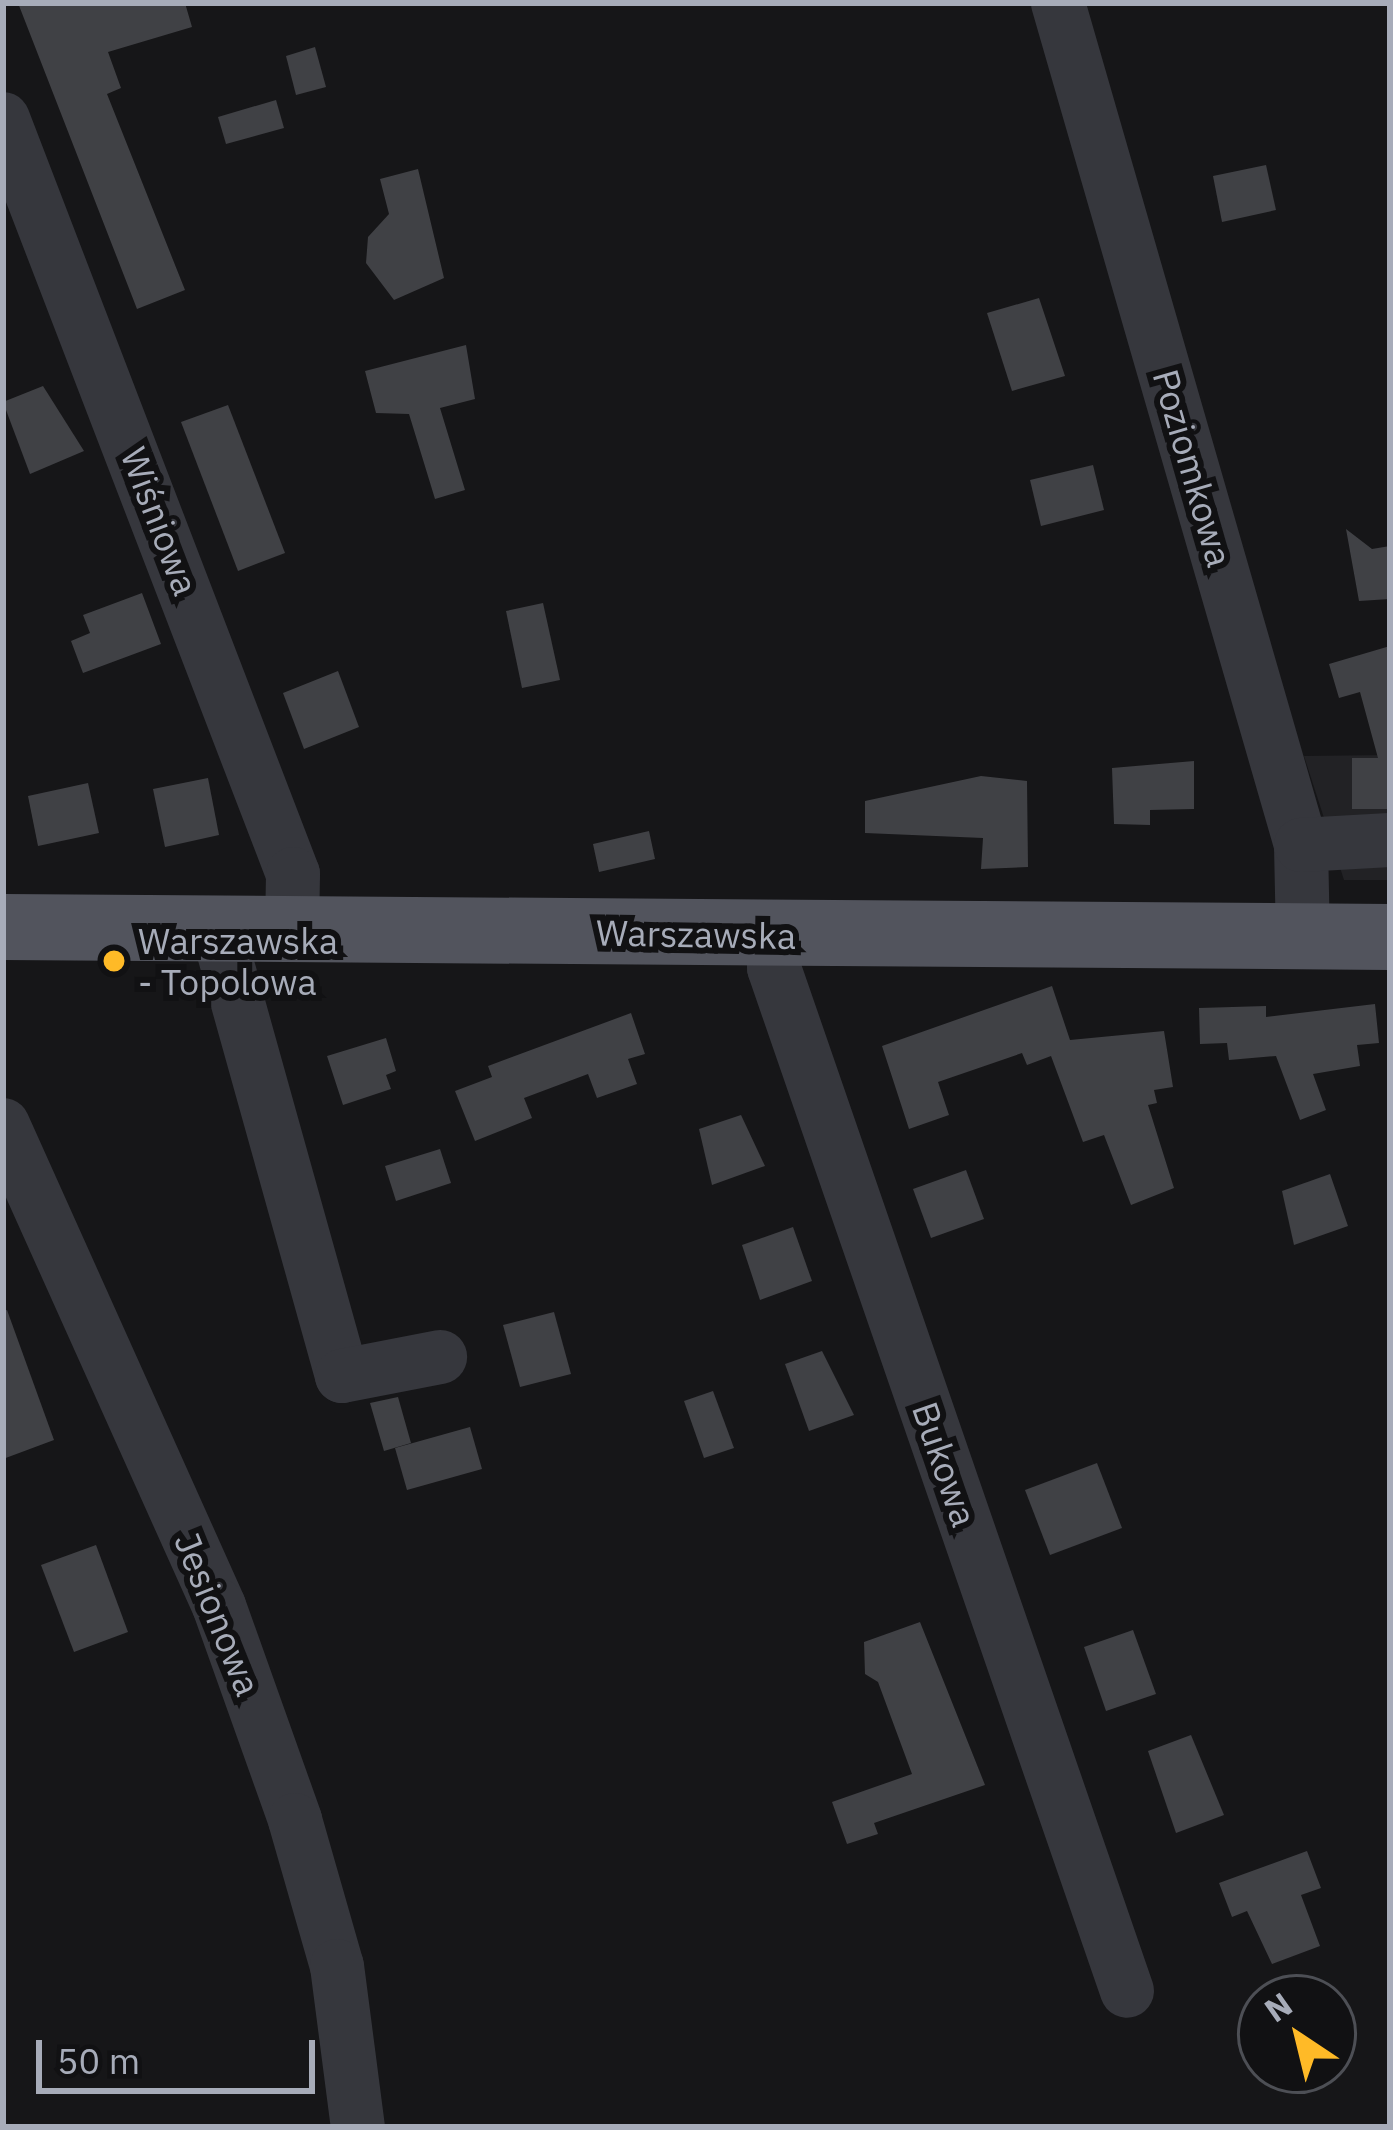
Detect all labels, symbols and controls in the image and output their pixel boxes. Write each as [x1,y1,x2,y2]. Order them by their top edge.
street label: Poziomkowa [1144,364,1242,572]
street label: Wiśniowa [112,441,208,601]
street label: Warszawska [596,911,796,957]
place label: Warszawska - Topolowa [138,918,338,1003]
marker: Warszawska - Topolowa [101,948,127,974]
street label: Bukowa [904,1396,986,1532]
street label: Jesionowa [166,1526,270,1702]
north arrow [1237,1974,1357,2094]
text: N [1256,1982,1300,2031]
scale bar [42,2016,321,2090]
text: 50 m [57,2037,140,2084]

